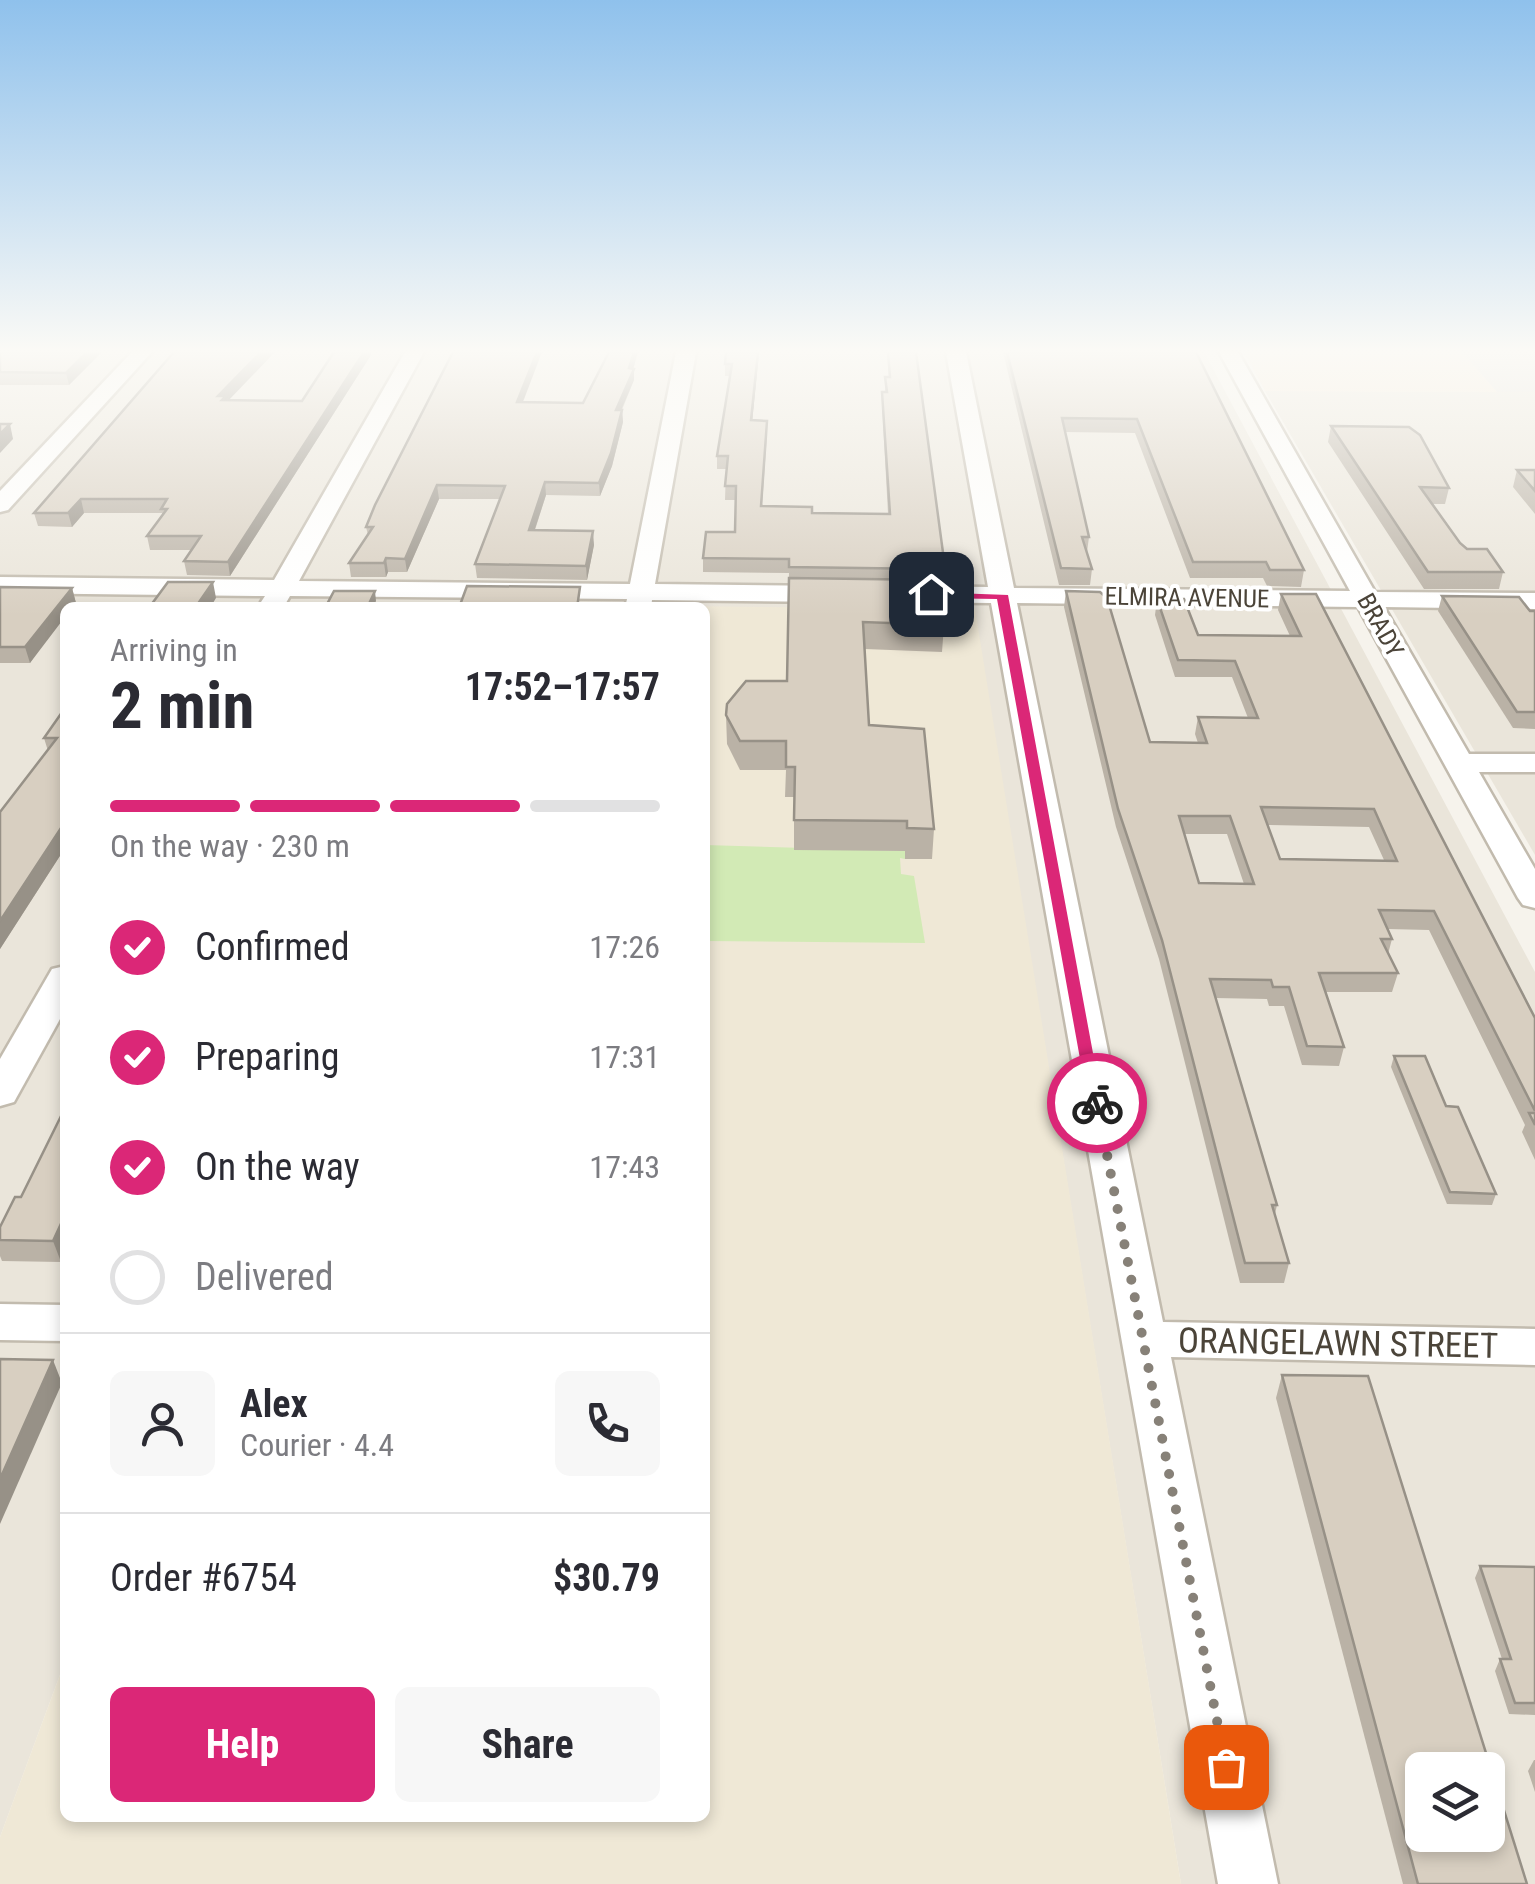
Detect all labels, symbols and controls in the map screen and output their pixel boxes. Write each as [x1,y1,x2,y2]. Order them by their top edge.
pin [889,552,974,637]
icon: home [904,567,959,622]
street label: ELMIRA AVENUE [1104,582,1270,613]
street label: BRADY [1351,588,1410,662]
text: Arriving in [110,631,238,669]
text: 17:52–17:57 [465,665,660,709]
text: 2 min [110,668,254,744]
text: On the way · 230 m [110,827,350,865]
icon: check [110,920,165,975]
text: Confirmed [195,925,350,969]
text: 17:26 [589,928,660,966]
icon: check [110,1030,165,1085]
text: Preparing [195,1035,340,1079]
text: 17:31 [589,1038,660,1076]
courier [1047,1053,1147,1153]
icon: bike [1070,1076,1125,1131]
icon: check [110,1140,165,1195]
text: On the way [195,1145,360,1189]
text: 17:43 [589,1148,660,1186]
text: Delivered [195,1255,334,1299]
street label: ORANGELAWN STREET [1178,1320,1498,1367]
button: person [110,1371,215,1476]
button: phone [555,1371,660,1476]
text: Alex [240,1382,308,1426]
text: Courier · 4.4 [240,1426,394,1464]
text: Order #6754 [110,1556,297,1600]
text: $30.79 [553,1556,660,1600]
button: Help [110,1687,375,1802]
button: Share [395,1687,660,1802]
pin [1184,1725,1269,1810]
icon: bag [1199,1740,1254,1795]
map controls [1405,1752,1505,1852]
button: layers [1405,1752,1505,1852]

